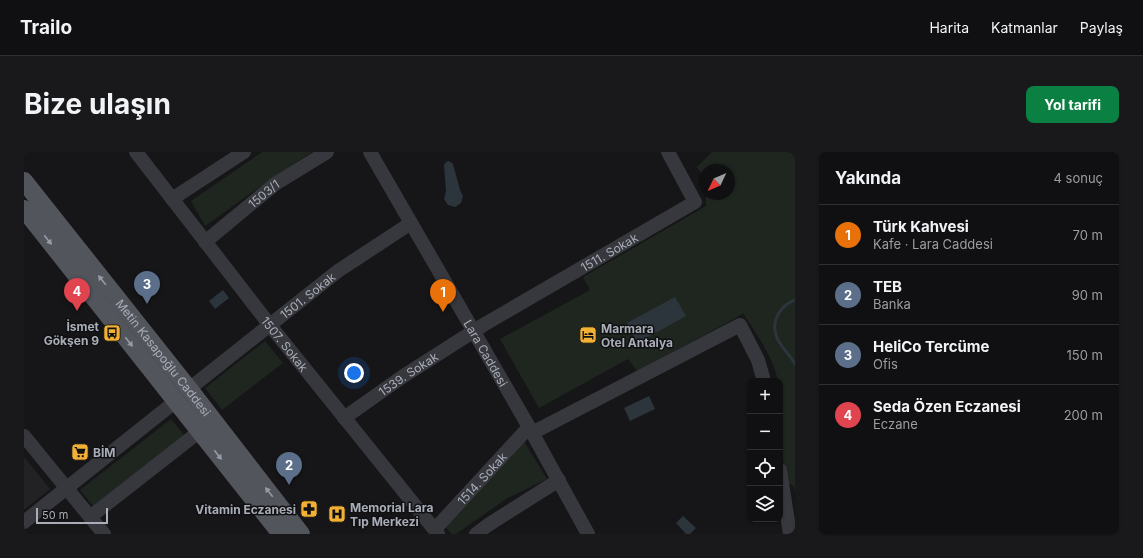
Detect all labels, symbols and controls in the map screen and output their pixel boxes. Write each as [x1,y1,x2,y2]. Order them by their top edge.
text: Trailo [20,16,72,39]
text: Harita [929,19,969,36]
text: Katmanlar [991,19,1058,36]
text: Paylaş [1080,19,1123,36]
button: Yol tarifi [1026,86,1119,123]
text: Bize ulaşın [24,87,171,121]
north arrow [699,164,735,200]
text: Yakında [835,168,901,188]
text: 4 sonuç [1053,170,1103,186]
street label: 1503/1 [245,176,282,211]
text: Türk Kahvesi [873,217,969,236]
text: 1 [845,227,851,243]
text: 70 m [1073,227,1103,243]
street label: 1511. Sokak [578,229,641,274]
one-way arrow [44,234,53,245]
text: Kafe · Lara Caddesi [873,236,993,252]
street label: 1501. Sokak [277,269,338,322]
pin: 3 [134,271,160,304]
one-way arrow [98,274,107,285]
text: TEB [873,277,902,296]
pin: 4 [64,278,90,311]
pin: 1 [430,279,456,312]
text: 2 [844,287,852,303]
text: 90 m [1072,287,1103,303]
street label: Metin Kasapoğlu Caddesi [113,296,215,419]
text: Banka [873,296,911,312]
street label: 1507. Sokak [258,313,312,375]
street label: Lara Caddesi [461,317,511,389]
place label: İsmet Gökşen 9 [44,319,100,348]
place label: Marmara Otel Antalya [601,321,673,350]
bus stop icon: İsmet Gökşen 9 [102,323,122,343]
hotel icon: Marmara Otel Antalya [578,325,598,345]
one-way arrow [125,336,133,347]
text: HeliCo Tercüme [873,337,989,356]
text: 3 [844,347,852,363]
text: 150 m [1067,347,1103,363]
street label: 1539. Sokak [375,348,441,399]
text: Ofis [873,356,898,372]
your location [344,363,364,383]
map controls [747,378,783,522]
button: + [747,378,783,414]
text: Seda Özen Eczanesi [873,397,1021,416]
text: 4 [844,407,852,423]
text: 200 m [1064,407,1103,423]
button: − [747,414,783,450]
text: Eczane [873,416,918,432]
supermarket icon: BİM [70,442,90,462]
place label: BİM [93,445,116,460]
one-way arrow [214,449,223,460]
street label: 1514. Sokak [454,449,510,508]
button: locate [747,450,783,486]
pin: 2 [276,452,302,485]
button: layers [747,486,783,522]
one-way arrow [264,487,273,498]
pharmacy icon: Vitamin Eczanesi [299,499,319,519]
place label: Memorial Lara Tıp Merkezi [350,500,433,529]
place label: Vitamin Eczanesi [195,502,296,517]
hospital icon: Memorial Lara Tıp Merkezi [327,504,347,524]
scale bar [36,506,108,525]
text: 50 m [42,508,68,522]

